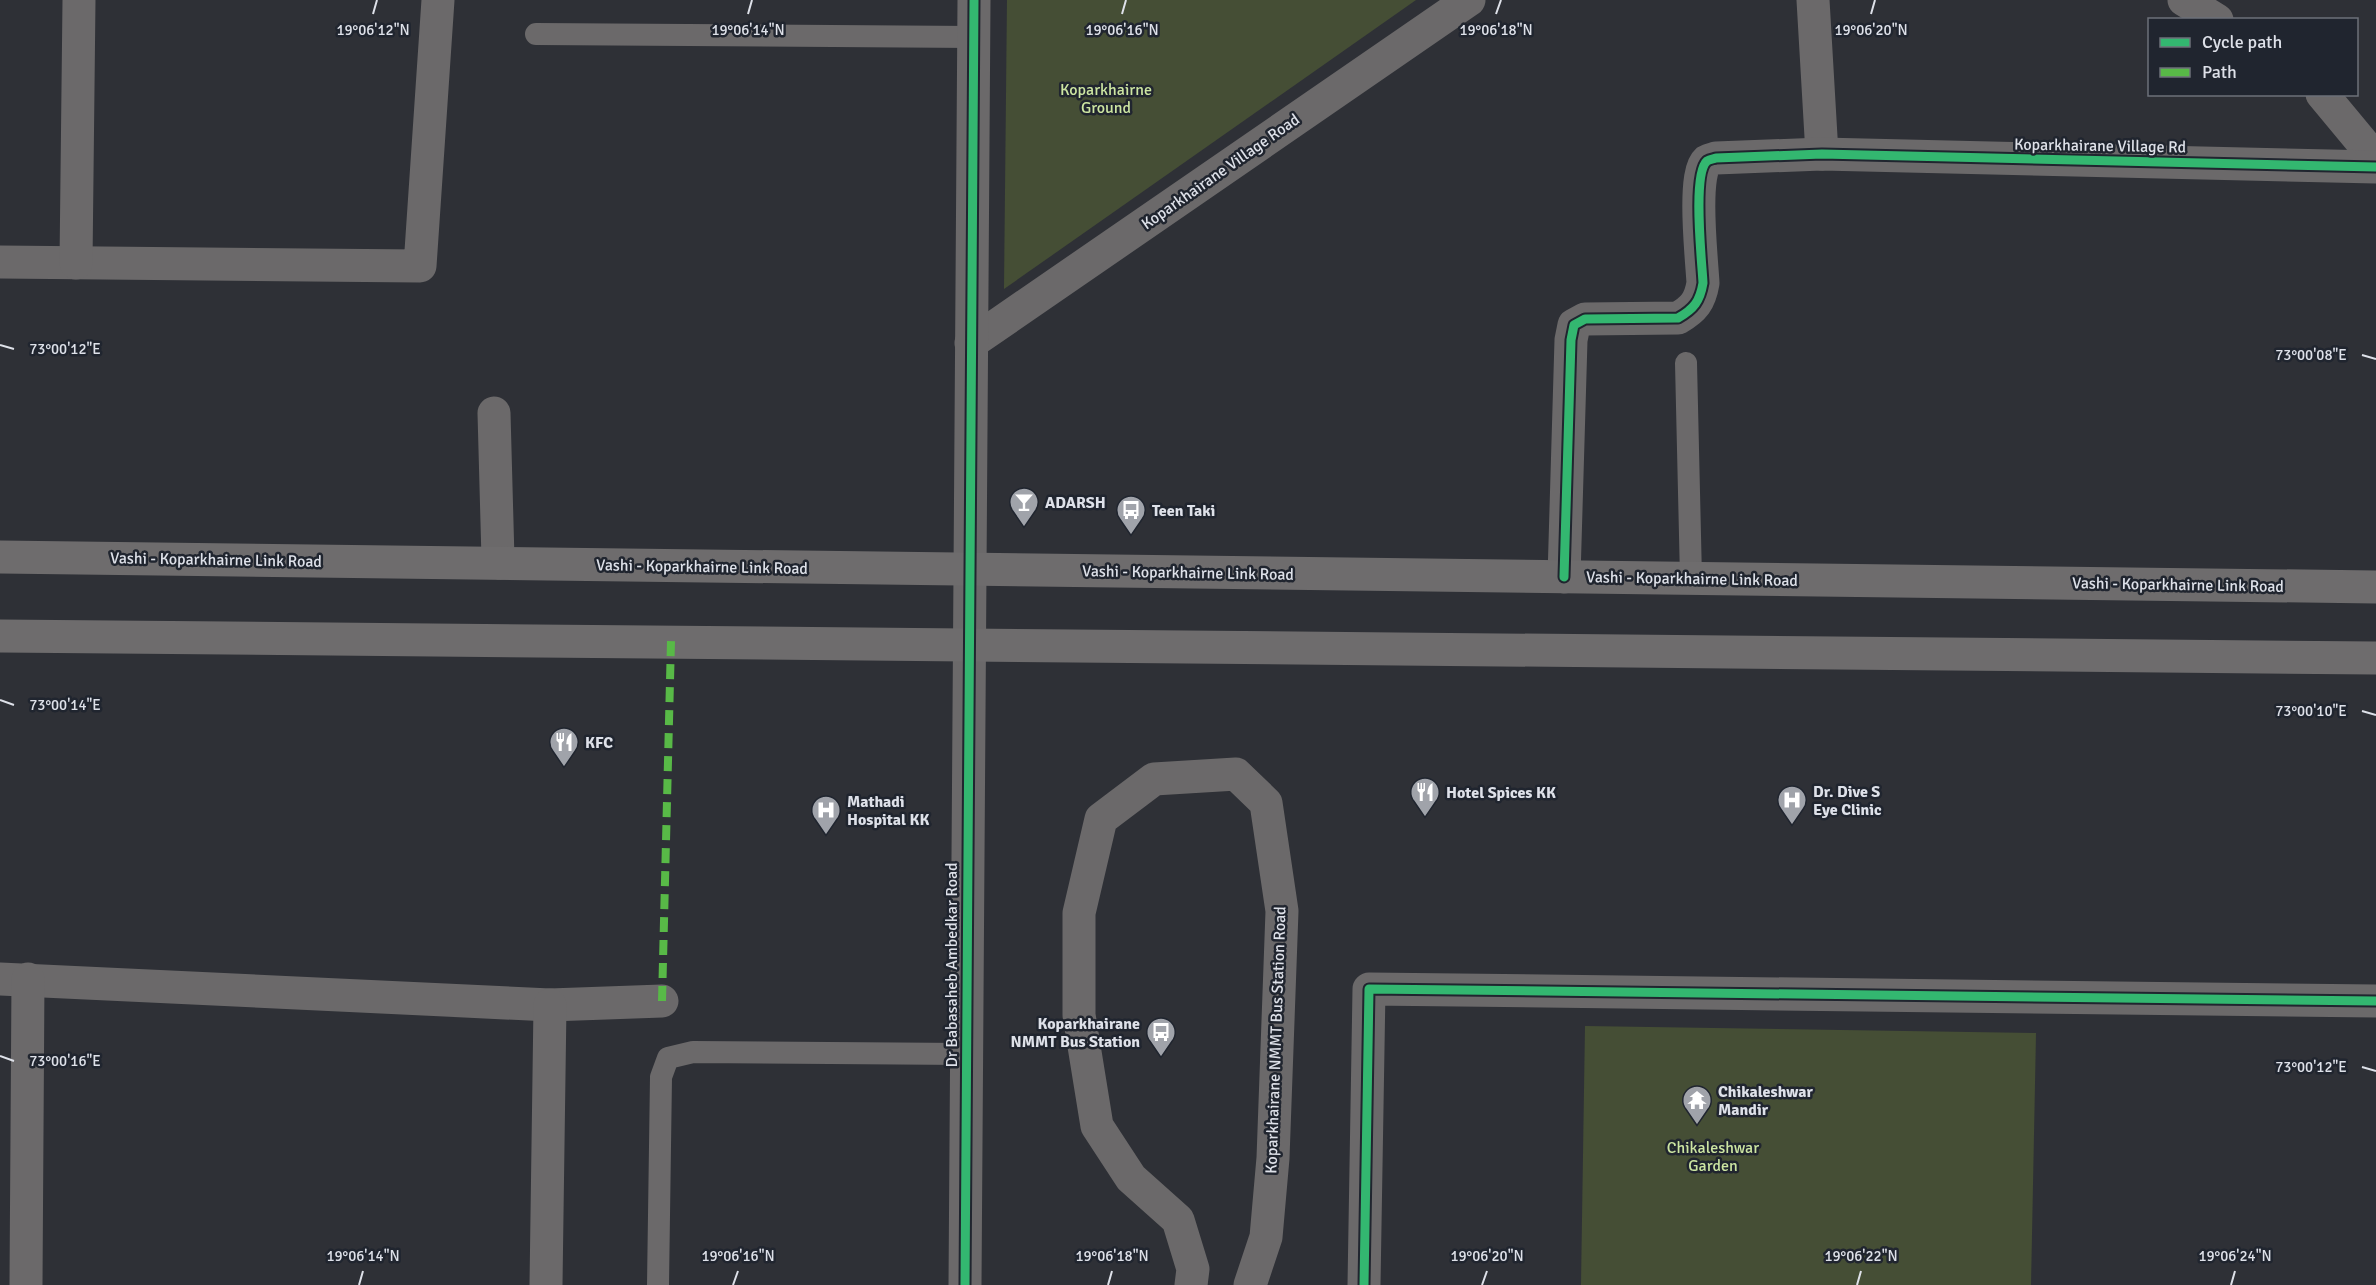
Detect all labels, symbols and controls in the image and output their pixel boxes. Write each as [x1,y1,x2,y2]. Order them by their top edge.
legend [2148,18,2358,96]
text: 19°06'12"N [336,21,410,39]
text: 19°06'14"N [711,21,785,39]
text: 19°06'16"N [1085,21,1159,39]
text: 19°06'18"N [1459,21,1533,39]
text: 19°06'20"N [1834,21,1908,39]
text: Cycle path [2202,31,2282,53]
text: Path [2202,61,2237,83]
park label: Koparkhairne Ground [1060,80,1152,118]
street label: Koparkhairane Village Road [1138,110,1304,234]
street label: Koparkhairane Village Rd [2014,134,2186,157]
text: 73°00'12"E [29,340,101,358]
text: 73°00'08"E [2275,346,2347,364]
bar icon: ADARSH [1008,486,1040,528]
place label: ADARSH [1045,493,1106,513]
bus stop icon: Teen Taki [1115,494,1147,536]
place label: Teen Taki [1152,501,1215,521]
street label: Vashi - Koparkhairne Link Road [110,548,322,572]
street label: Vashi - Koparkhairne Link Road [596,555,808,579]
street label: Vashi - Koparkhairne Link Road [1082,561,1294,585]
street label: Vashi - Koparkhairne Link Road [1586,567,1798,591]
street label: Vashi - Koparkhairne Link Road [2072,573,2284,597]
text: 73°00'14"E [29,696,101,714]
text: 73°00'10"E [2275,702,2347,720]
restaurant icon: KFC [548,726,580,768]
place label: KFC [585,733,613,753]
restaurant icon: Hotel Spices KK [1409,776,1441,818]
place label: Dr. Dive S Eye Clinic [1813,782,1882,820]
place label: Hotel Spices KK [1446,783,1556,803]
hospital icon: Dr. Dive S Eye Clinic [1776,784,1808,826]
place label: Mathadi Hospital KK [847,792,929,830]
hospital icon: Mathadi Hospital KK [810,794,842,836]
street label: Dr Babasaheb Ambedkar Road [942,862,962,1068]
street label: Koparkhairane NMMT Bus Station Road [1261,906,1291,1174]
place label: Koparkhairane NMMT Bus Station [1011,1014,1140,1052]
bus stop icon: Koparkhairane NMMT Bus Station [1145,1016,1177,1058]
text: 73°00'16"E [29,1052,101,1070]
text: 73°00'12"E [2275,1058,2347,1076]
place label: Chikaleshwar Mandir [1718,1082,1813,1120]
temple icon: Chikaleshwar Mandir [1681,1084,1713,1126]
park label: Chikaleshwar Garden [1667,1138,1759,1176]
text: 19°06'14"N [326,1247,400,1265]
text: 19°06'16"N [701,1247,775,1265]
text: 19°06'18"N [1075,1247,1149,1265]
text: 19°06'20"N [1450,1247,1524,1265]
text: 19°06'22"N [1824,1247,1898,1265]
text: 19°06'24"N [2198,1247,2272,1265]

